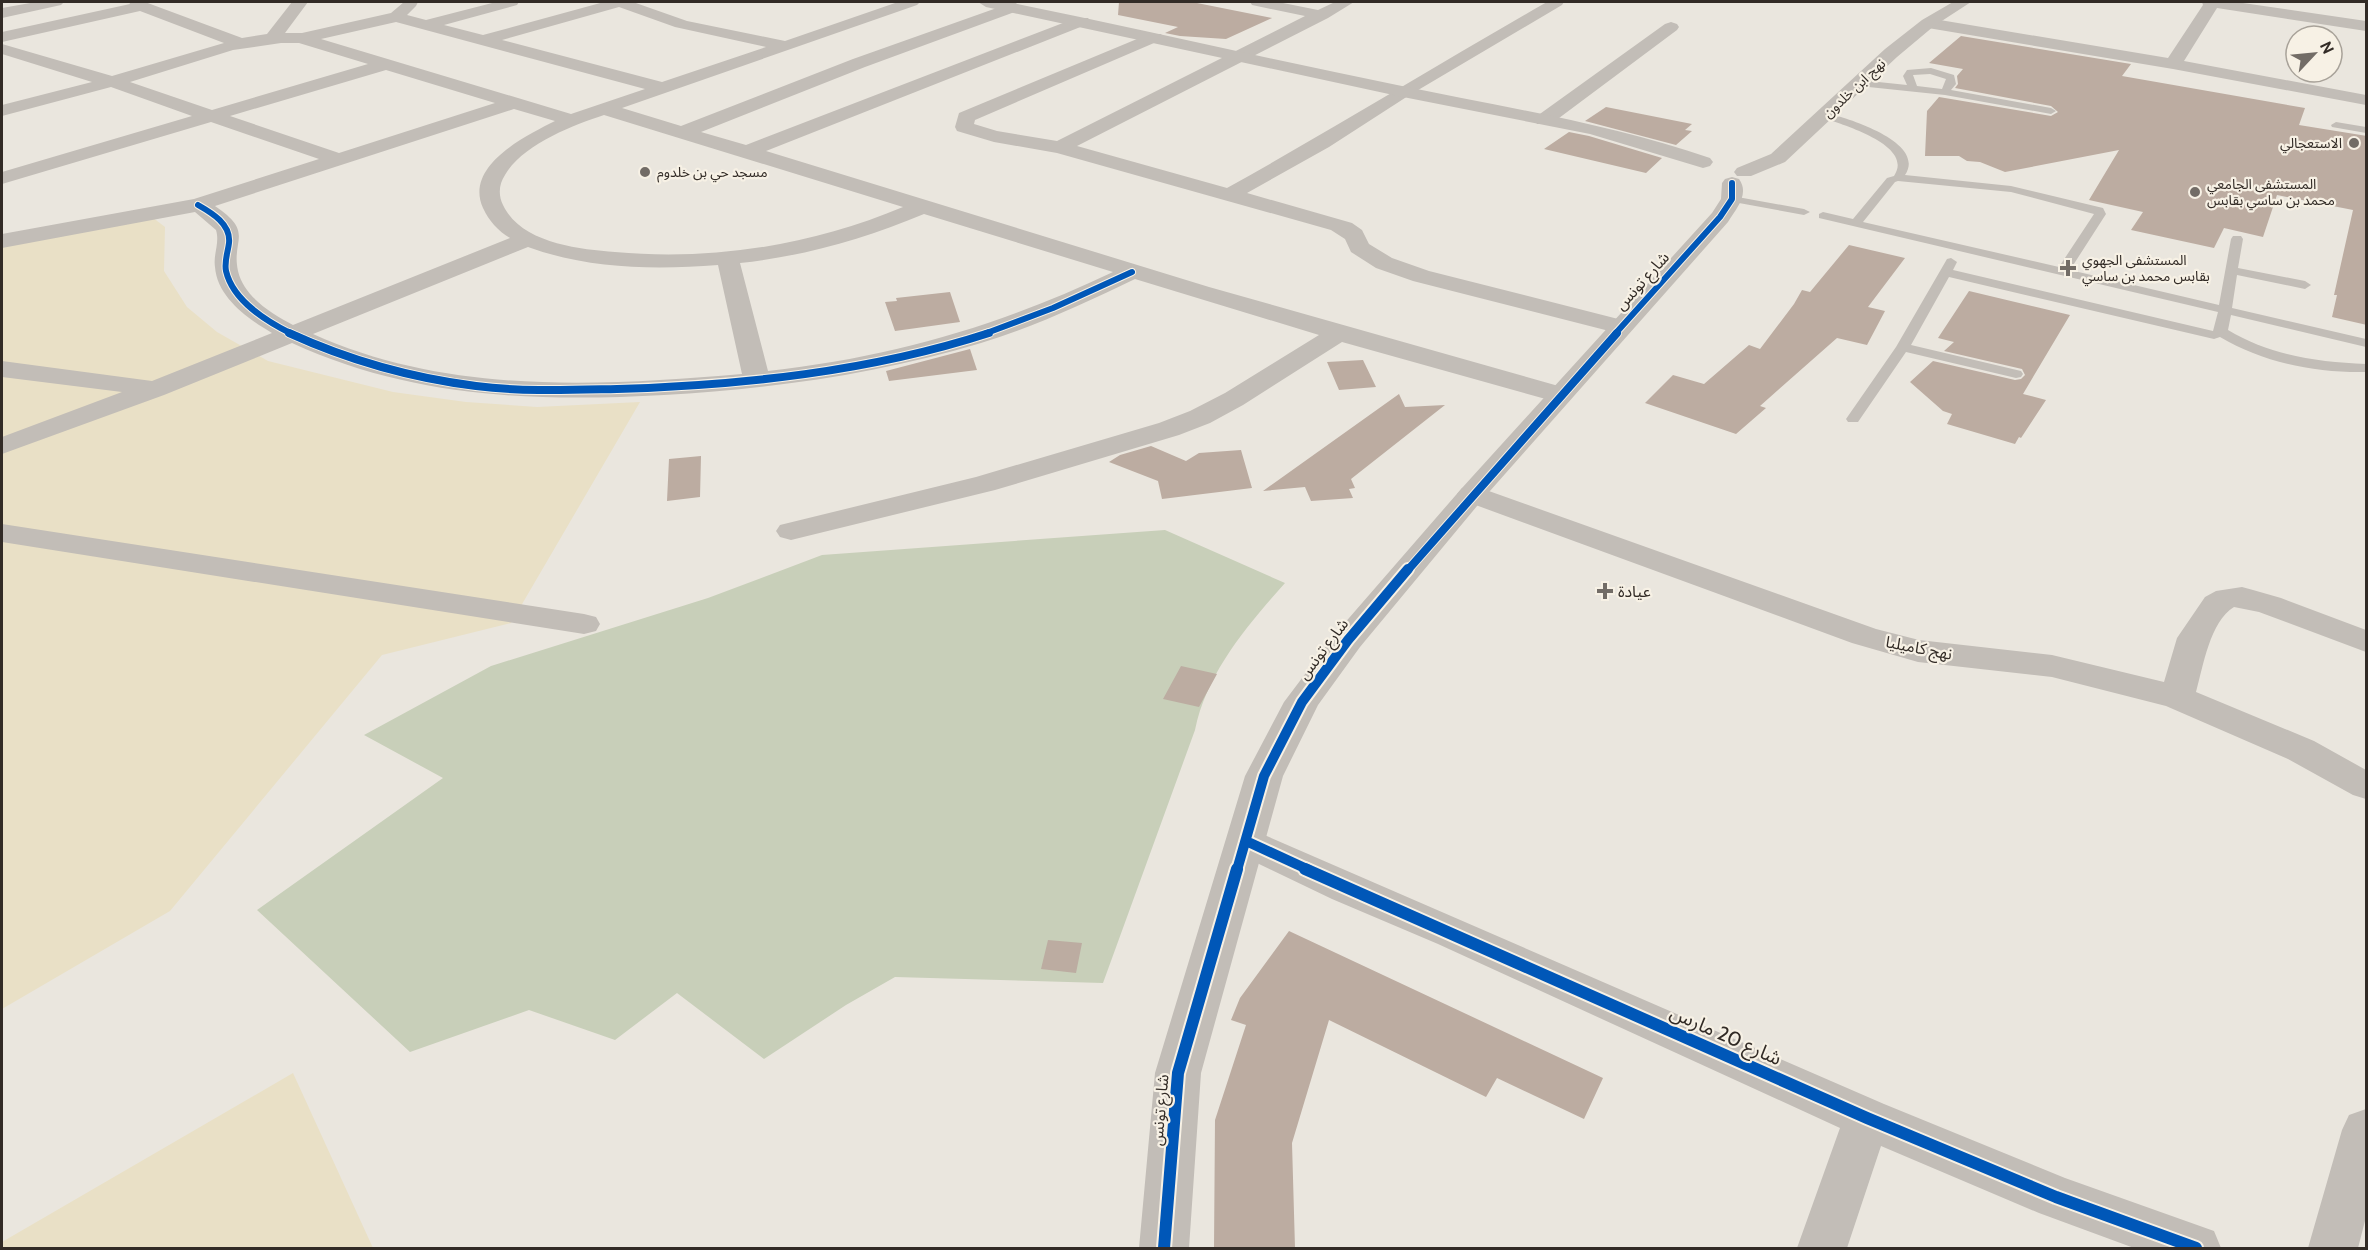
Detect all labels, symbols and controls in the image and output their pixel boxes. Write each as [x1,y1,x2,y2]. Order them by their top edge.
north arrow [2284,24,2344,84]
text: N [2316,38,2338,57]
street label: نهج ابن خلدون [1819,54,1891,123]
place label: الاستعجالي [2280,134,2342,154]
marker: الاستعجالي [2347,136,2361,150]
place label: مسجد حي بن خلدوم [657,163,768,183]
marker: مسجد حي بن خلدوم [638,165,652,179]
place label: المستشفى الجامعي محمد بن ساسي بقابس [2207,175,2335,211]
marker: المستشفى الجامعي محمد بن ساسي بقابس [2188,185,2202,199]
street label: شارع تونس [1611,248,1675,316]
place label: المستشفى الجهوي بقابس محمد بن ساسي [2082,251,2210,287]
marker: المستشفى الجهوي بقابس محمد بن ساسي [2059,259,2077,277]
marker: عيادة [1596,582,1614,600]
place label: عيادة [1618,582,1651,601]
street label: شارع تونس [1294,615,1355,685]
street label: نهج كاميليا [1884,632,1954,667]
street label: شارع 20 مارس [1665,1000,1786,1073]
street label: شارع تونس [1147,1073,1176,1147]

